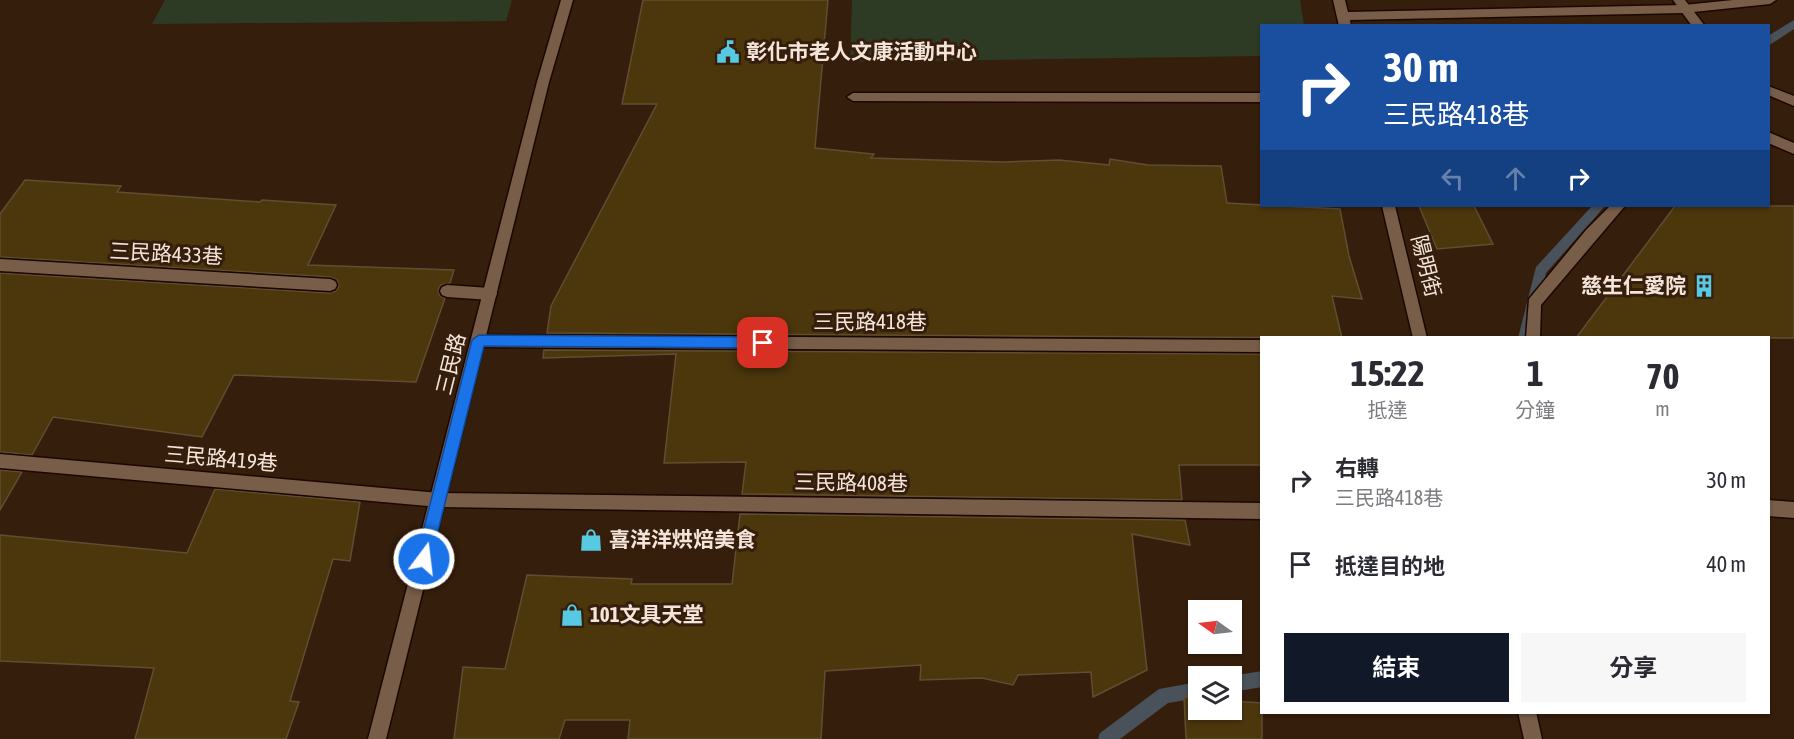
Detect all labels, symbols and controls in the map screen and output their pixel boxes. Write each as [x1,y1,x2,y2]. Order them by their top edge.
public building icon: 彰化市老人文康活動中心 [715,39,741,65]
place label: 彰化市老人文康活動中心 [746,39,977,63]
text: 30 m [1383,43,1458,91]
icon: right [1284,48,1362,126]
text: 三民路418巷 [1383,99,1529,130]
icon: left [1436,162,1469,195]
icon: ahead [1499,162,1532,195]
icon: right [1562,162,1595,195]
street label: 陽明街 [1408,232,1446,299]
street label: 三民路433巷 [109,238,223,268]
place label: 慈生仁愛院 [1581,273,1686,297]
building icon: 慈生仁愛院 [1691,273,1717,299]
street label: 三民路418巷 [813,309,927,333]
pin [737,317,788,368]
icon: arrive [746,326,779,359]
street label: 三民路 [431,330,469,397]
text: 15:22 [1351,352,1425,394]
text: 1 [1527,352,1544,394]
text: 70 [1646,355,1679,397]
text: m [1655,397,1670,420]
text: 抵達 [1368,398,1408,421]
text: 分鐘 [1515,398,1555,421]
street label: 三民路419巷 [163,441,279,475]
text: 右轉 [1335,455,1379,481]
icon: right [1284,464,1317,497]
text: 30 m [1706,467,1746,493]
street label: 三民路408巷 [794,469,908,495]
text: 三民路418巷 [1335,486,1443,509]
position arrow [392,527,456,591]
shop icon: 喜洋洋烘焙美食 [578,527,604,553]
place label: 喜洋洋烘焙美食 [609,527,756,551]
icon: arrive [1284,548,1317,581]
text: 40 m [1706,551,1746,577]
text: 抵達目的地 [1335,553,1445,579]
north arrow [1188,600,1242,654]
map controls [1188,600,1242,720]
shop icon: 101文具天堂 [559,602,585,628]
place label: 101文具天堂 [590,602,704,626]
button: 結束 [1284,633,1509,702]
button: 分享 [1521,633,1746,702]
button: layers [1188,666,1242,720]

